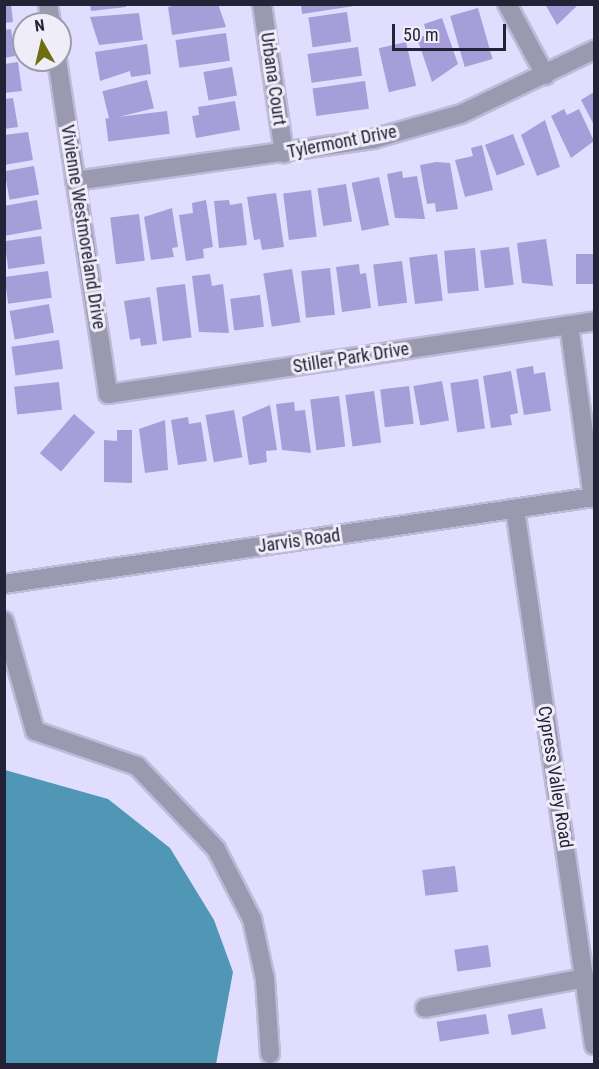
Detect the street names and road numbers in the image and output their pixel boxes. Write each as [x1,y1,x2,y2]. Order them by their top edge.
street label: Urbana Court [256,31,290,127]
street label: Tylermont Drive [285,121,399,163]
street label: Vivienne Westmoreland Drive [56,123,110,331]
street label: Stiller Park Drive [291,338,411,378]
street label: Jarvis Road [256,525,342,557]
street label: Cypress Valley Road [533,704,577,850]

